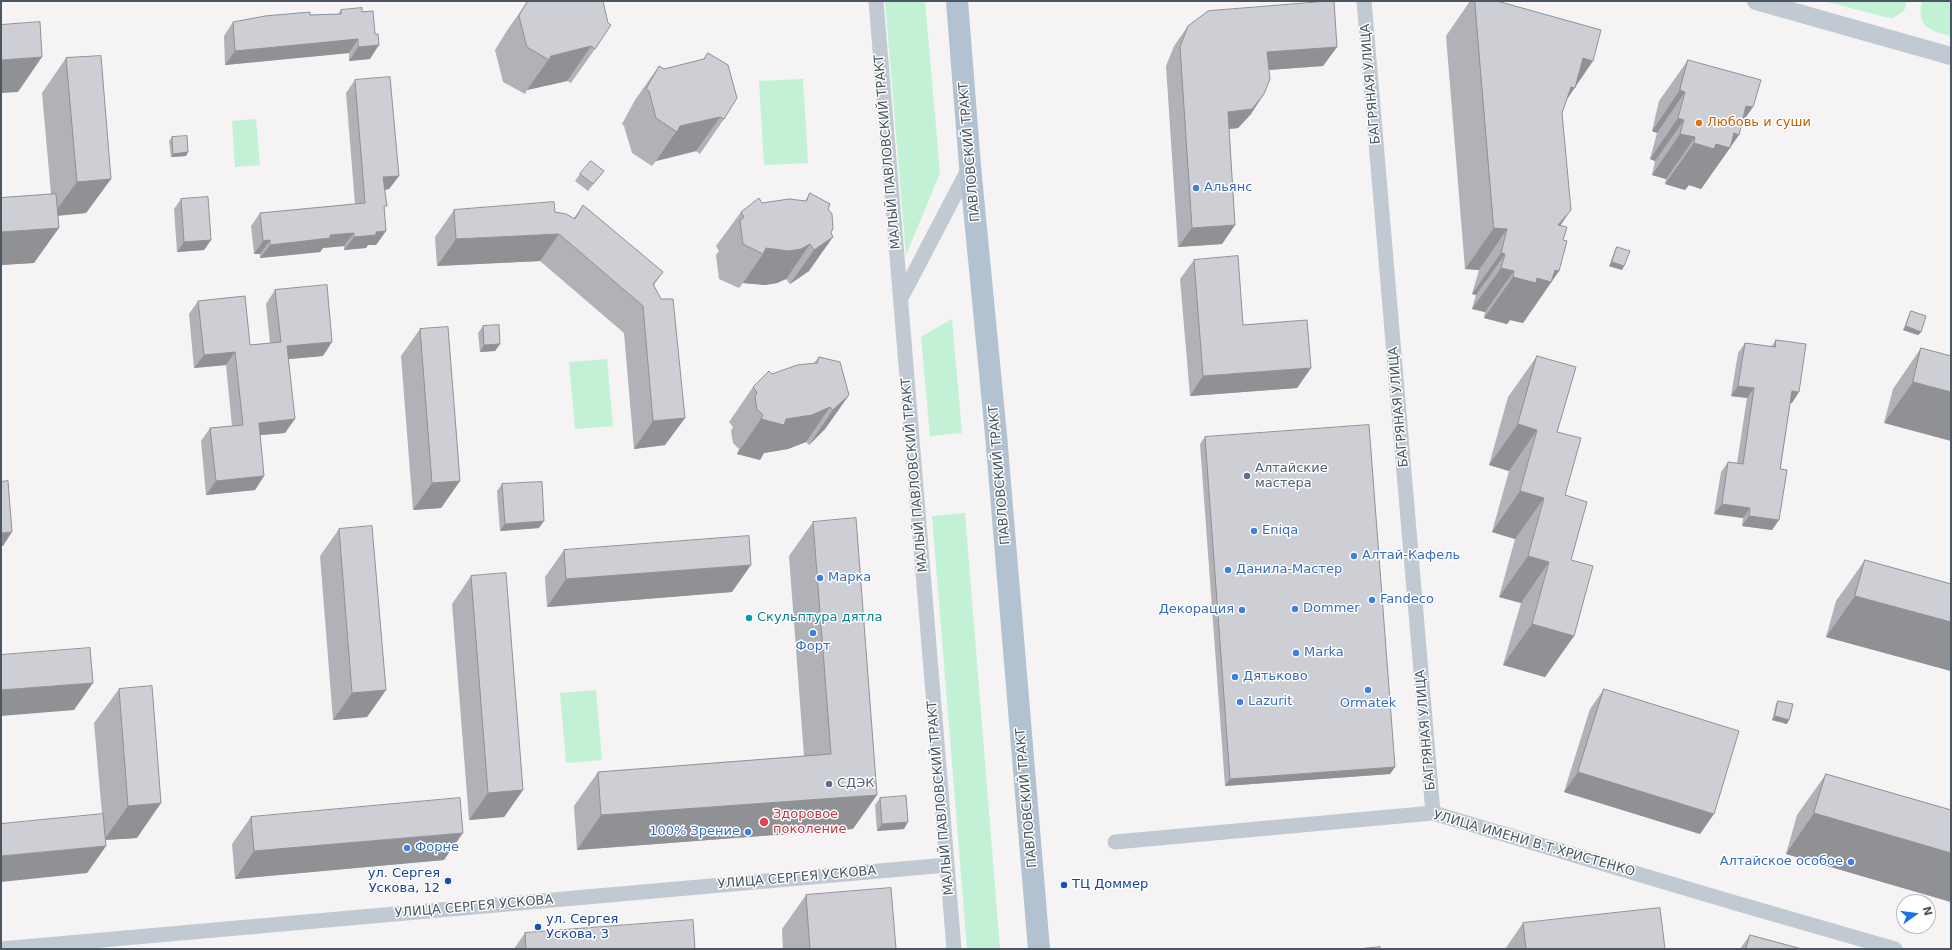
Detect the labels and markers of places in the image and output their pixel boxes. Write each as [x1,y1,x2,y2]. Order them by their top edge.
place label: Любовь и суши [1707,115,1811,131]
marker: Любовь и суши [1694,118,1704,128]
place label: Альянс [1204,180,1252,196]
marker: Альянс [1191,183,1201,193]
place label: Алтайские мастера [1255,461,1328,492]
marker: Алтайские мастера [1242,471,1252,481]
place label: Eniqa [1262,523,1298,539]
marker: Eniqa [1249,526,1259,536]
place label: Алтай-Кафель [1362,548,1460,564]
marker: Алтай-Кафель [1349,551,1359,561]
place label: Данила-Мастер [1236,562,1342,578]
marker: Данила-Мастер [1223,565,1233,575]
place label: Марка [828,570,871,586]
marker: Марка [815,573,825,583]
place label: Fandeco [1380,592,1434,608]
marker: Fandeco [1367,595,1377,605]
place label: Dommer [1303,601,1360,617]
place label: Декорация [1159,602,1234,618]
marker: Dommer [1290,604,1300,614]
marker: Декорация [1237,605,1247,615]
place label: Скульптура дятла [757,610,882,626]
marker: Скульптура дятла [744,613,754,623]
marker: Форт [808,628,818,638]
place label: Форт [796,639,830,655]
place label: Marka [1304,645,1344,661]
marker: Marka [1291,648,1301,658]
place label: Дятьково [1243,669,1308,685]
marker: Дятьково [1230,672,1240,682]
marker: Ormatek [1363,685,1373,695]
place label: Lazurit [1248,694,1292,710]
place label: Ormatek [1340,696,1396,712]
marker: Lazurit [1235,697,1245,707]
place label: СДЭК [837,776,875,792]
marker: СДЭК [824,779,834,789]
place label: Здоровое поколение [773,807,847,838]
marker: Здоровое поколение [758,816,770,828]
place label: 100% Зрение [649,824,740,840]
marker: 100% Зрение [743,827,753,837]
place label: Форне [415,840,459,856]
marker: Форне [402,843,412,853]
place label: Алтайское особое [1720,854,1843,870]
marker: Алтайское особое [1846,857,1856,867]
place label: ул. Сергея Ускова, 12 [368,866,440,897]
marker: ул. Сергея Ускова, 12 [443,876,453,886]
place label: ТЦ Доммер [1072,877,1148,893]
marker: ТЦ Доммер [1059,880,1069,890]
place label: ул. Сергея Ускова, 3 [546,912,618,943]
marker: ул. Сергея Ускова, 3 [533,922,543,932]

